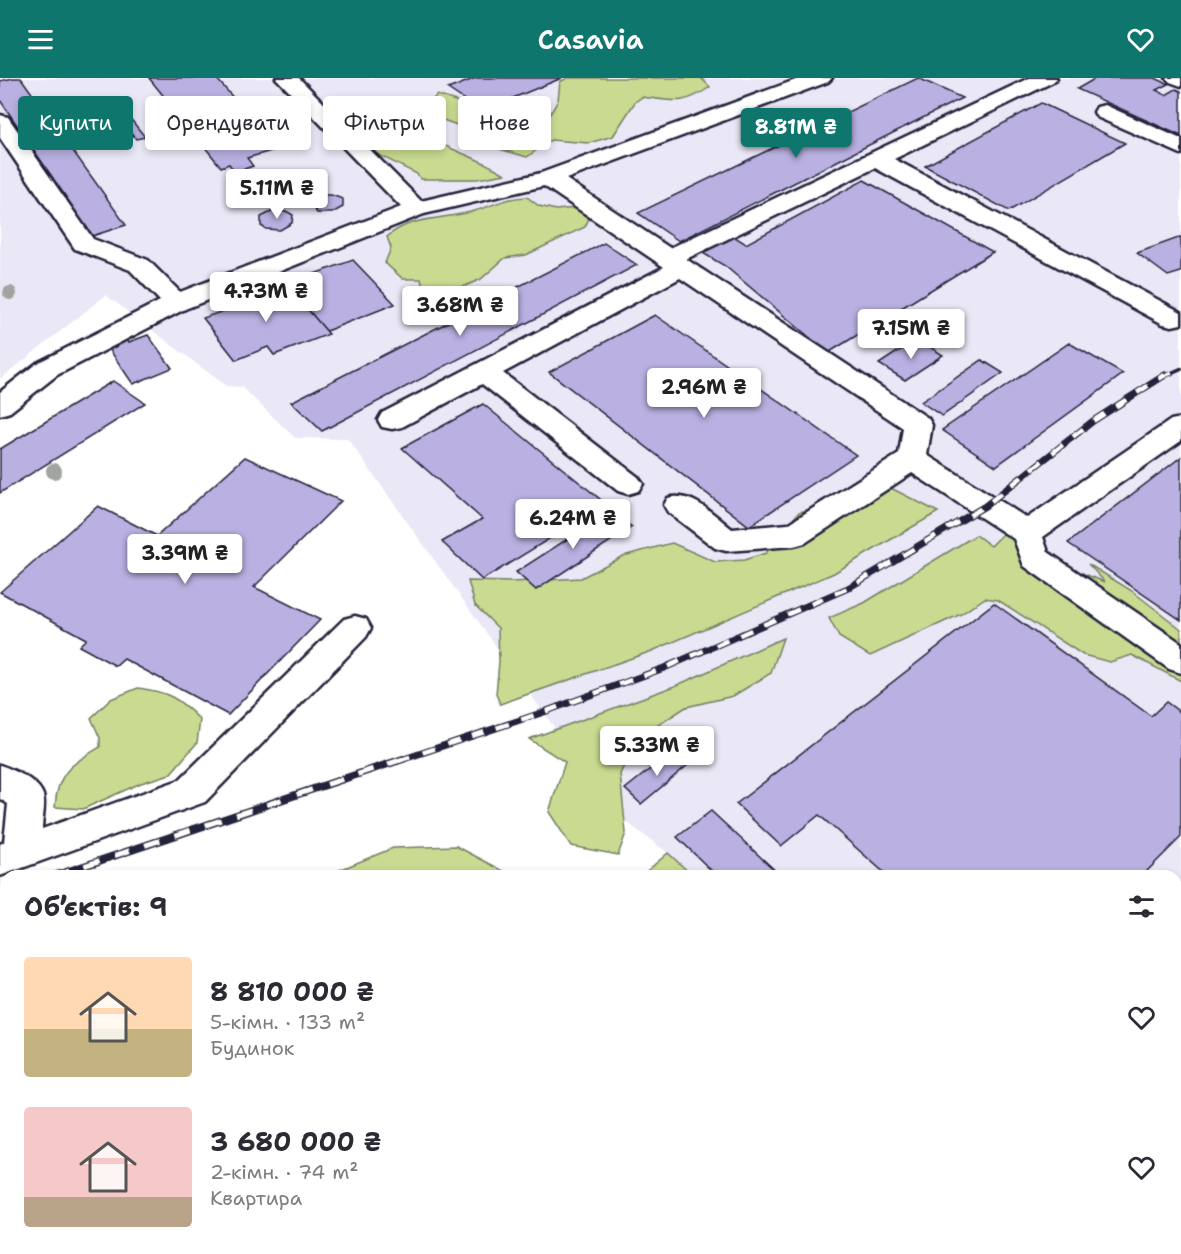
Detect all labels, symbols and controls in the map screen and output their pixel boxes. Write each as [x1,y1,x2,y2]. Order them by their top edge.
text: Casavia [537,21,644,58]
icon: menu [24,23,57,56]
icon: heart [1124,23,1157,56]
chip: Купити [18,96,133,150]
chip: Орендувати [145,96,311,150]
chip: Фільтри [323,96,446,150]
chip: Нове [458,96,551,150]
pin: 8.81M ₴ [741,108,851,159]
text: 8.81M ₴ [755,114,837,140]
pin: 5.11M ₴ [222,169,332,220]
text: 5.11M ₴ [240,175,314,201]
pin: 4.73M ₴ [211,272,321,323]
text: 4.73M ₴ [224,278,308,304]
pin: 3.68M ₴ [405,286,515,337]
text: 3.68M ₴ [416,292,504,318]
pin: 7.15M ₴ [856,309,966,360]
text: 7.15M ₴ [872,315,950,341]
pin: 2.96M ₴ [649,368,759,419]
text: 2.96M ₴ [661,374,747,400]
pin: 6.24M ₴ [518,499,628,550]
text: 6.24M ₴ [529,505,617,531]
pin: 3.39M ₴ [130,534,240,585]
text: 3.39M ₴ [141,540,229,566]
pin: 5.33M ₴ [602,726,712,777]
text: 5.33M ₴ [614,732,700,758]
text: Об’єктів: 9 [24,889,167,924]
icon: filters [1125,890,1158,923]
text: 8 810 000 ₴ [210,974,374,1009]
icon: home [72,981,144,1053]
icon: heart [1125,1001,1158,1034]
text: 5-кімн. · 133 m² [210,1009,365,1035]
text: Будинок [210,1035,294,1061]
text: 3 680 000 ₴ [210,1124,381,1159]
icon: home [72,1131,144,1203]
icon: heart [1125,1151,1158,1184]
text: 2-кімн. · 74 m² [210,1159,359,1185]
text: Квартира [210,1185,302,1211]

